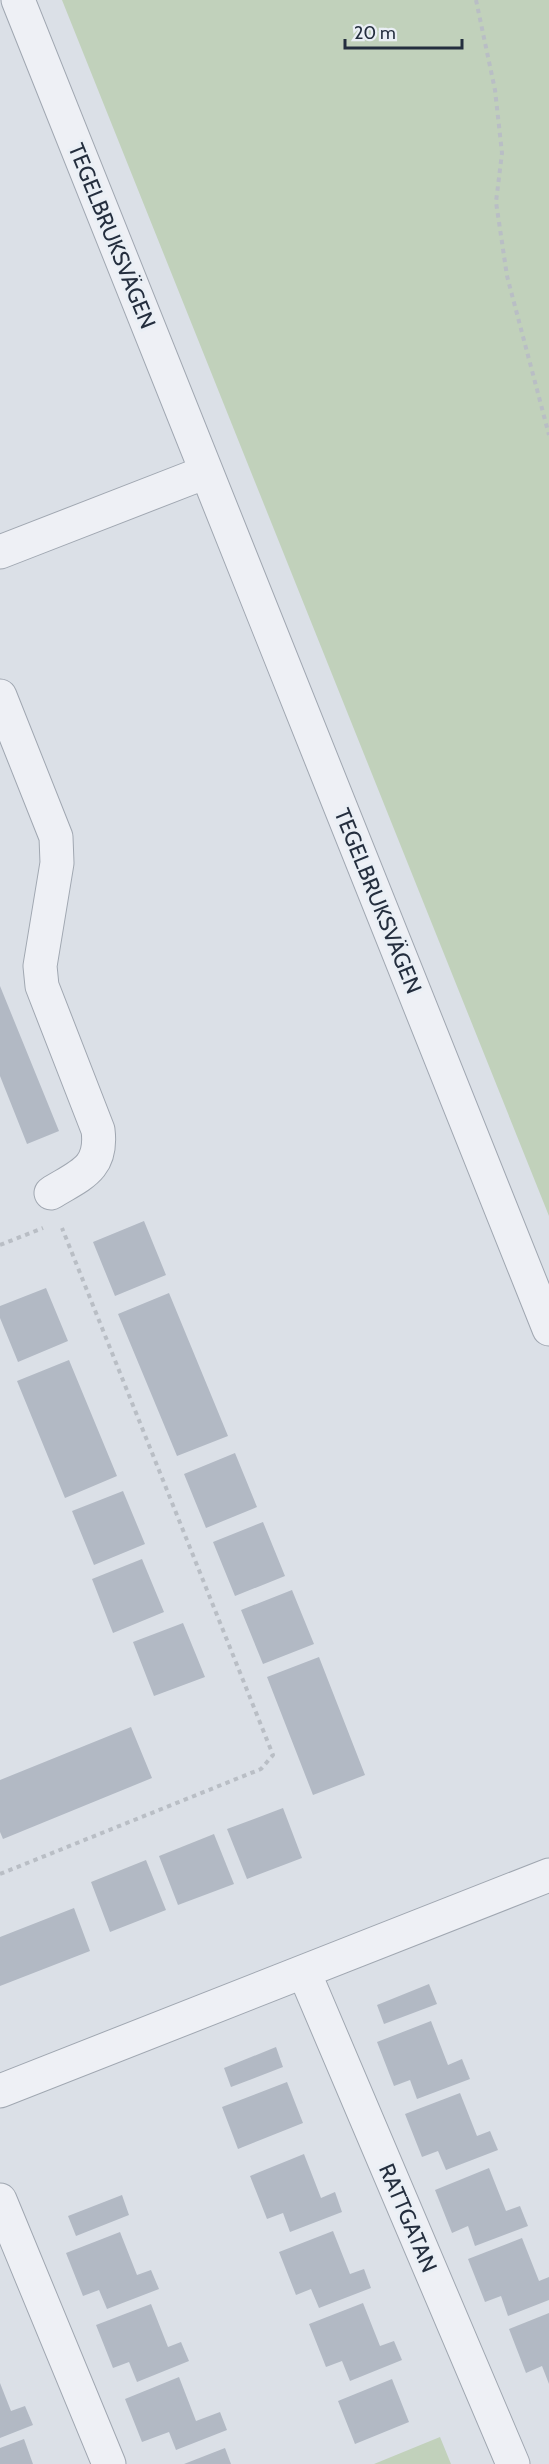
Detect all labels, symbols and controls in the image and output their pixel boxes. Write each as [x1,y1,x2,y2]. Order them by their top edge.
scale bar [345,12,462,50]
text: 20 m [354,22,396,44]
street label: TEGELBRUKSVÄGEN [63,139,161,333]
street label: TEGELBRUKSVÄGEN [329,804,427,998]
street label: RATTGATAN [373,2160,443,2276]

